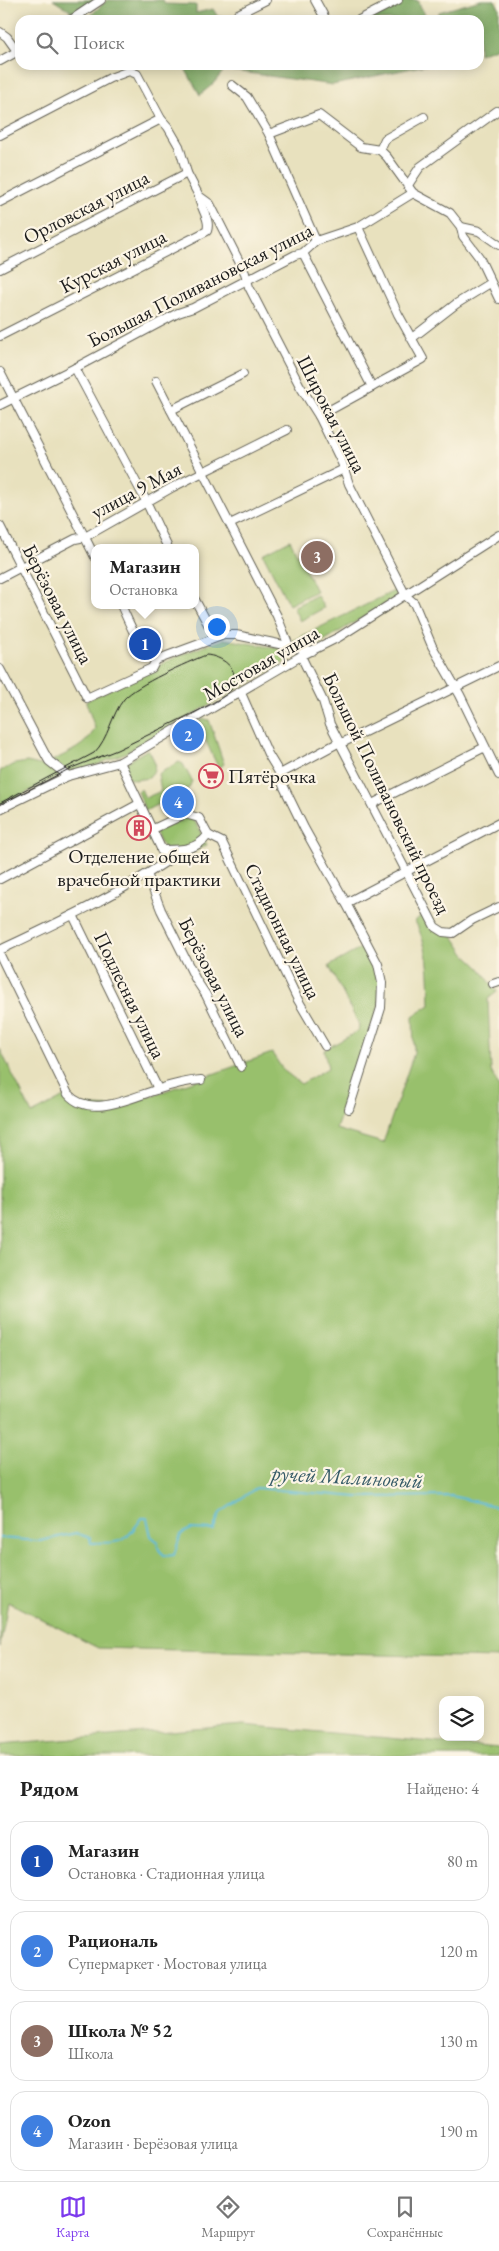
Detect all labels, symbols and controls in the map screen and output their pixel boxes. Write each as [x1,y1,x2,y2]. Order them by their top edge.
search box [15,15,484,70]
icon: search [33,29,61,57]
text: Поиск [73,30,125,55]
street label: Орловская улица [19,164,153,250]
street label: Большая Поливановская улица [83,217,317,353]
street label: Курская улица [55,223,171,299]
street label: Широкая улица [291,351,373,477]
street label: улица 9 Мая [86,455,186,525]
pin: 3 [301,538,333,576]
street label: Берёзовая улица [17,540,99,668]
popup [91,544,199,609]
text: Магазин [109,554,181,579]
text: Остановка [109,579,178,600]
your location [204,614,230,640]
street label: Мостовая улица [198,619,324,707]
pin: 1 [129,625,161,663]
street label: Большой Поливановский проезд [317,668,457,918]
pin: 2 [172,716,204,754]
supermarket icon: Пятёрочка [198,763,224,789]
place label: Пятёрочка [228,763,316,789]
pin: 4 [162,783,194,821]
building icon: Отделение общей врачебной практики [126,815,152,841]
place label: Отделение общей врачебной практики [57,843,221,892]
street label: Стадионная улица [239,859,327,1003]
street label: Берёзовая улица [173,913,255,1041]
street label: Подлесная улица [88,927,172,1063]
water label: ручей Малиновый [268,1459,424,1494]
map controls [439,1696,484,1741]
button: layers [439,1696,484,1741]
text: Рядом [20,1775,79,1802]
text: Найдено: 4 [407,1778,479,1799]
text: Магазин [68,1838,139,1863]
text: 1 [33,1851,41,1872]
text: 80 m [447,1851,478,1872]
text: Остановка · Стадионная улица [68,1863,265,1884]
text: Рациональ [68,1928,158,1953]
text: 2 [33,1941,41,1962]
text: 120 m [439,1941,478,1962]
text: Супермаркет · Мостовая улица [68,1953,267,1974]
text: Школа № 52 [68,2018,172,2043]
text: 3 [33,2031,41,2052]
text: 130 m [439,2031,478,2052]
text: Школа [68,2043,113,2064]
text: Ozon [68,2108,111,2133]
text: 4 [33,2121,41,2142]
text: 190 m [439,2121,478,2142]
text: Магазин · Берёзовая улица [68,2133,238,2154]
tab: Карта [56,2193,89,2241]
tab: Маршрут [201,2193,255,2241]
tab: Сохранённые [367,2193,443,2241]

